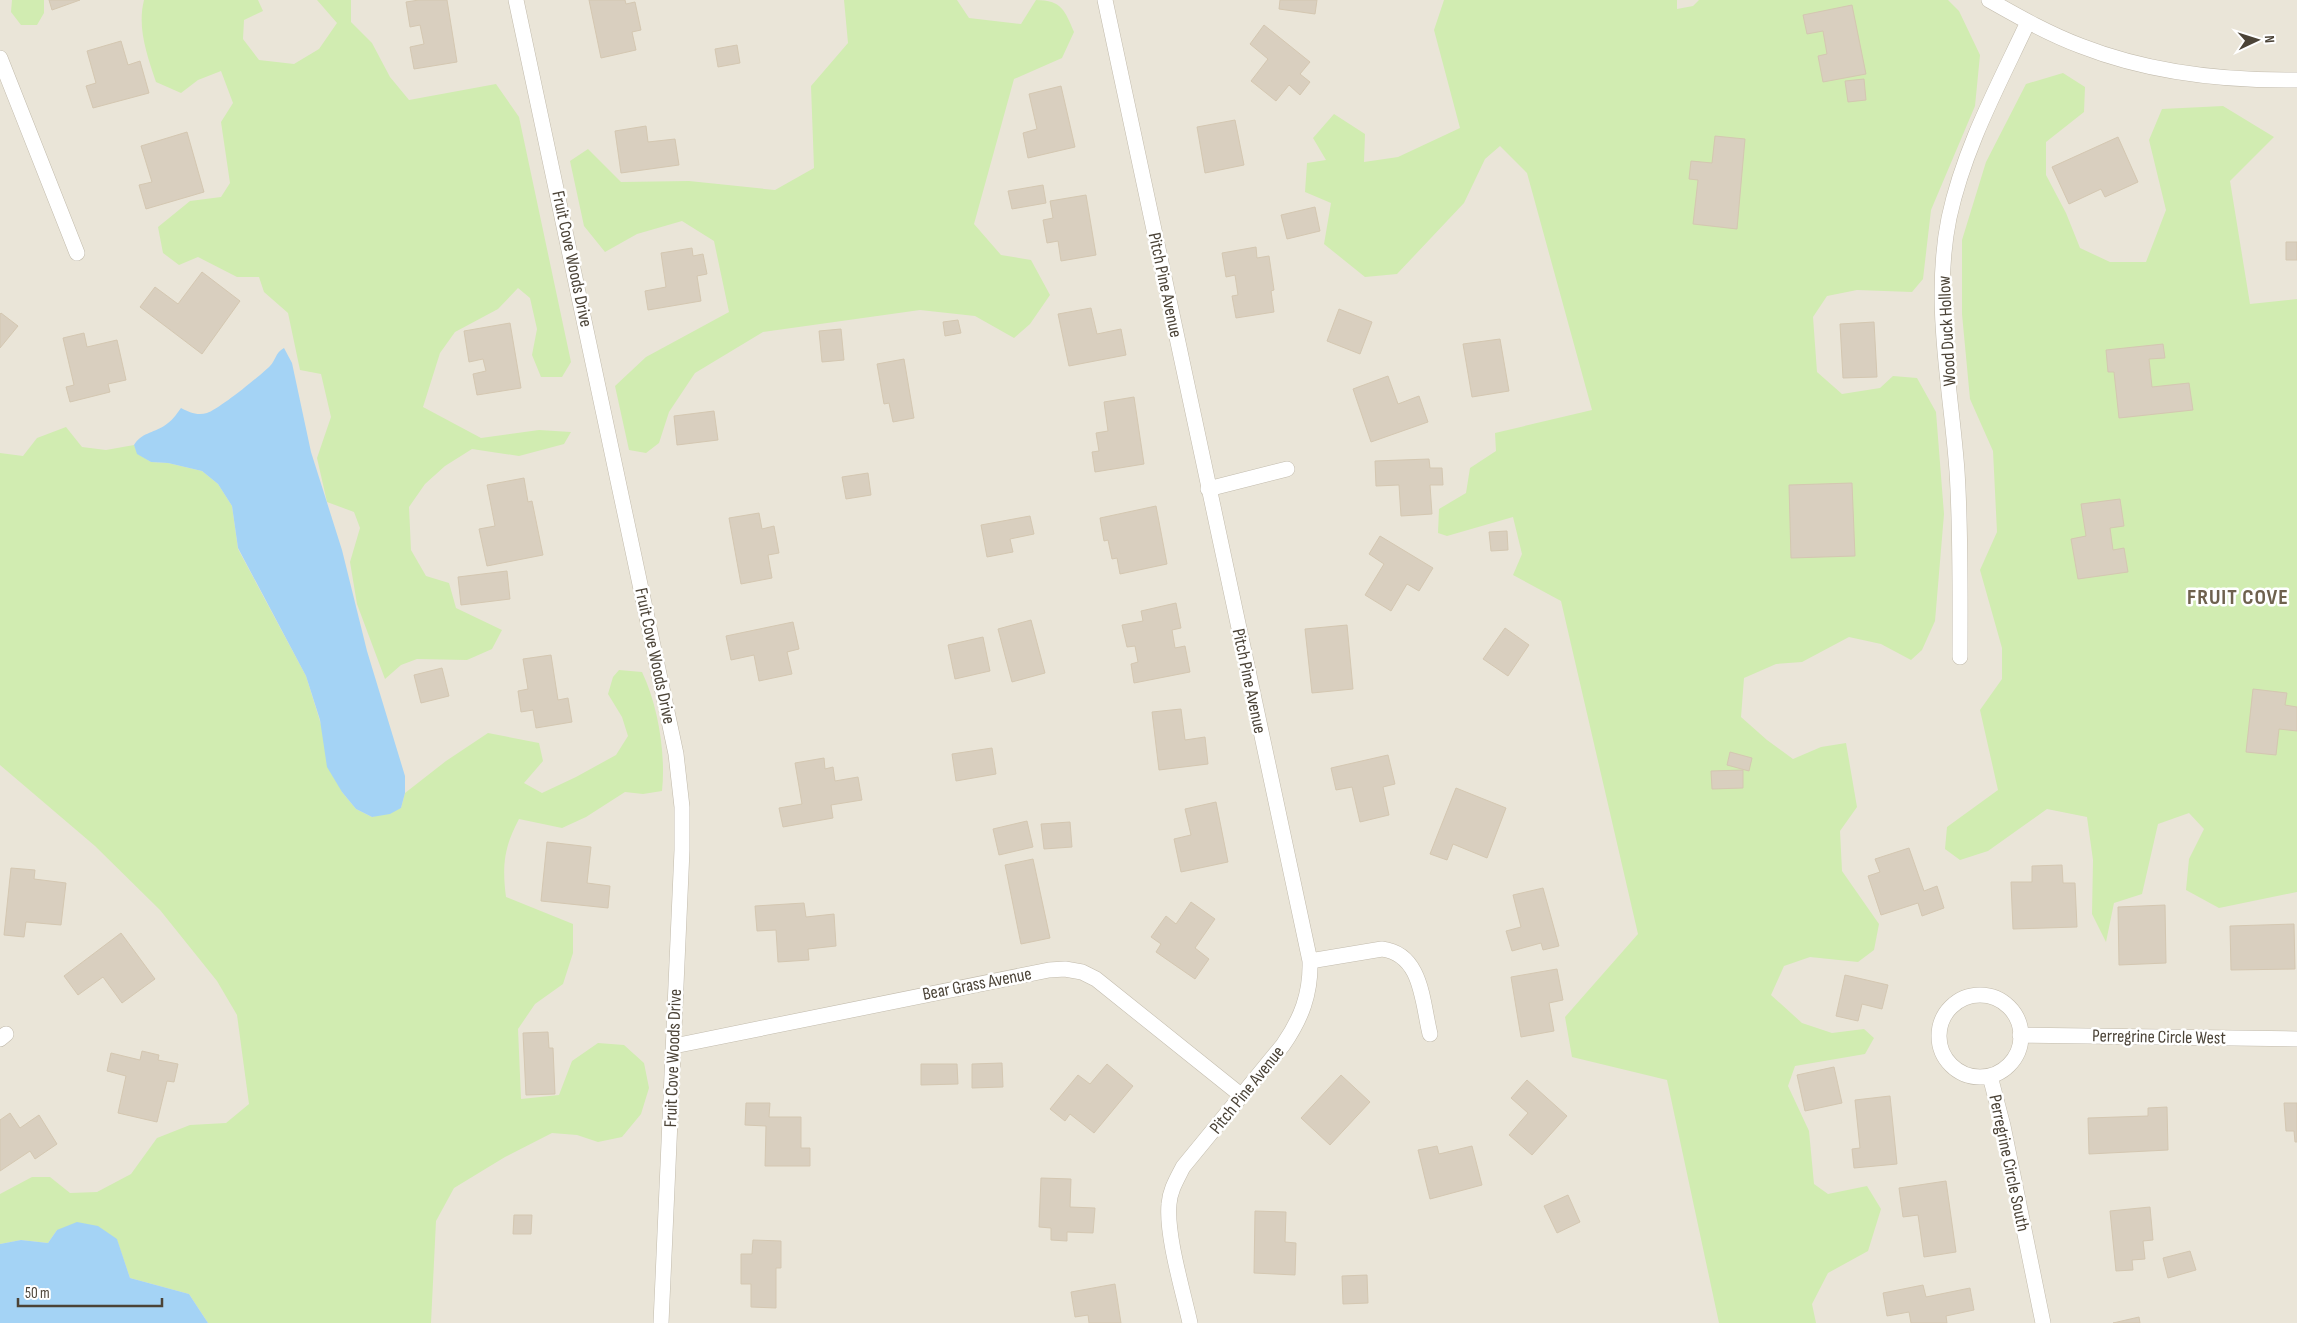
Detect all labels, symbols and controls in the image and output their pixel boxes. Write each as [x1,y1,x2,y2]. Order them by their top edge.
north arrow [2232,15,2282,65]
text: N [2261,35,2278,43]
street label: Fruit Cove Woods Drive [547,189,597,329]
street label: Pitch Pine Avenue [1144,231,1186,339]
street label: Wood Duck Hollow [1934,275,1960,387]
district label: FRUIT COVE [2187,584,2289,611]
street label: Fruit Cove Woods Drive [630,586,680,726]
street label: Pitch Pine Avenue [1228,627,1270,735]
street label: Bear Grass Avenue [921,963,1033,1005]
street label: Fruit Cove Woods Drive [660,988,686,1128]
street label: Perregrine Circle West [2092,1025,2227,1049]
street label: Pitch Pine Avenue [1205,1042,1289,1138]
street label: Perregrine Circle South [1984,1093,2034,1233]
scale bar [18,1276,161,1308]
text: 50 m [25,1284,50,1303]

